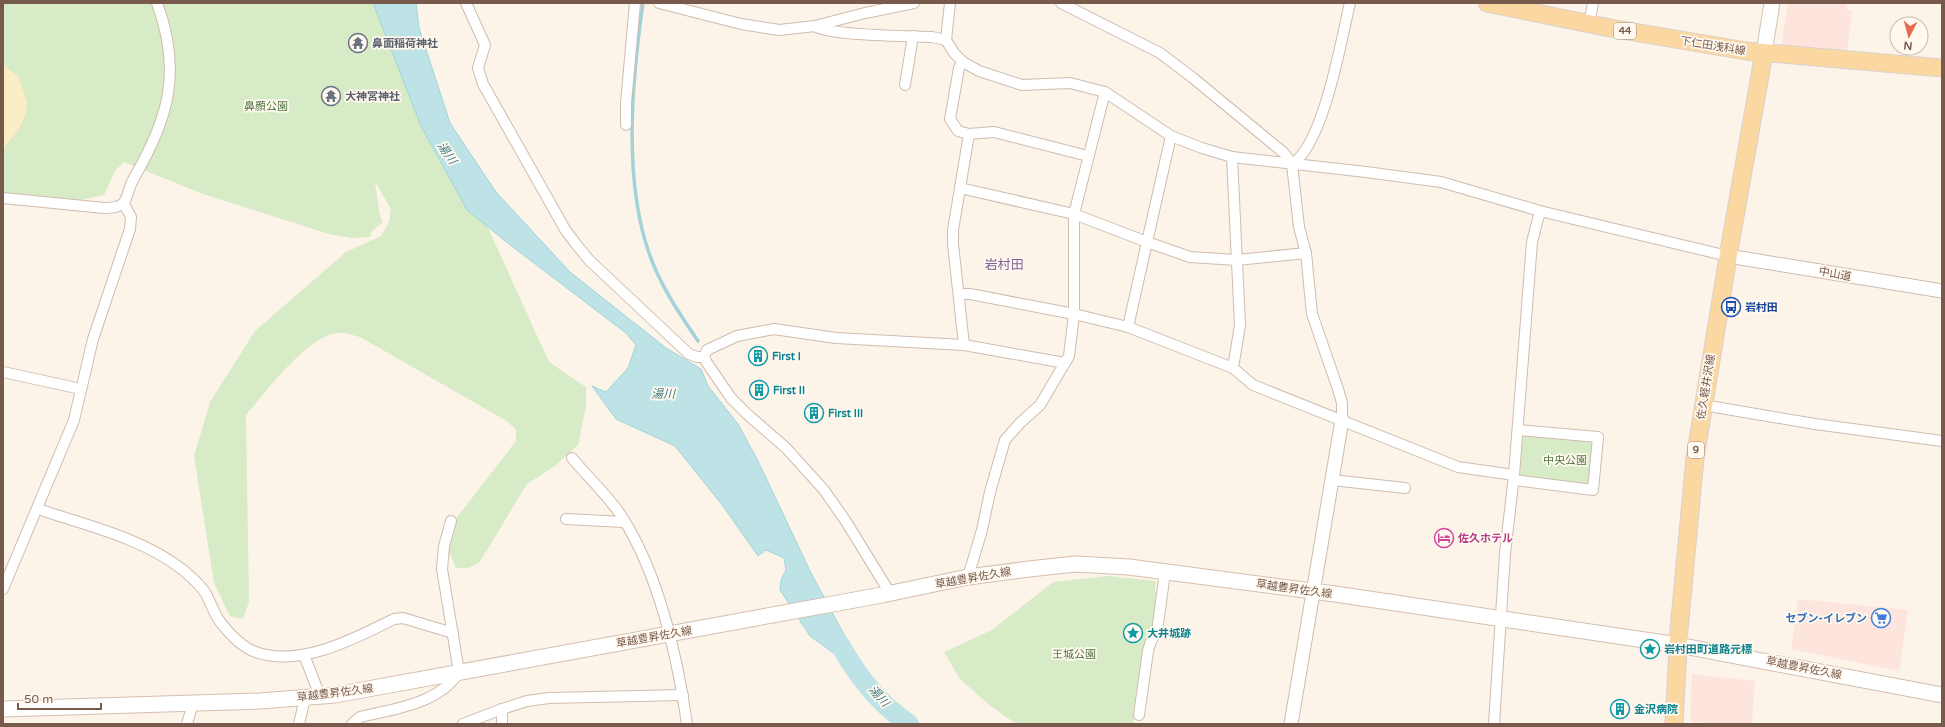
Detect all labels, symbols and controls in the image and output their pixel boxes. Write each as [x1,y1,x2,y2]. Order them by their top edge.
north arrow [1889,16,1929,56]
road number: 44 [1614,23,1636,39]
temple icon: 鼻面稲荷神社 [347,32,369,54]
street label: 下仁田浅科線 [1679,34,1747,58]
place label: 鼻面稲荷神社 [372,37,438,50]
text: N [1903,39,1913,52]
temple icon: 大神宮神社 [320,85,342,107]
place label: 大神宮神社 [345,90,400,103]
park label: 鼻顔公園 [244,100,288,113]
water label: 湯川 [434,139,461,168]
district label: 岩村田 [984,257,1024,273]
street label: 中山道 [1818,265,1852,283]
bus stop icon: 岩村田 [1720,296,1742,318]
place label: 岩村田 [1745,301,1778,314]
building icon: First I [747,345,769,367]
place label: First I [772,350,801,363]
street label: 佐久軽井沢線 [1694,353,1718,421]
building icon: First II [748,379,770,401]
place label: First II [773,384,805,397]
water label: 湯川 [651,387,677,401]
building icon: First III [803,402,825,424]
place label: First III [828,407,863,420]
road number: 9 [1688,442,1704,458]
park label: 中央公園 [1543,454,1587,467]
hotel icon: 佐久ホテル [1433,527,1455,549]
place label: 佐久ホテル [1458,532,1513,545]
street label: 草越豊昇佐久線 [934,565,1012,591]
street label: 草越豊昇佐久線 [1255,577,1333,601]
supermarket icon: セブン-イレブン [1870,607,1892,629]
place label: セブン-イレブン [1786,612,1867,625]
place icon: 大井城跡 [1122,622,1144,644]
street label: 草越豊昇佐久線 [615,624,693,650]
place label: 大井城跡 [1147,627,1191,640]
place icon: 岩村田町道路元標 [1639,638,1661,660]
place label: 岩村田町道路元標 [1664,643,1752,656]
park label: 王城公園 [1052,648,1096,661]
street label: 草越豊昇佐久線 [1765,654,1843,682]
street label: 草越豊昇佐久線 [296,682,374,704]
water label: 湯川 [866,682,894,711]
scale bar [18,685,101,711]
text: 50 m [24,692,53,706]
building icon: 金沢病院 [1609,698,1631,720]
place label: 金沢病院 [1634,703,1678,716]

